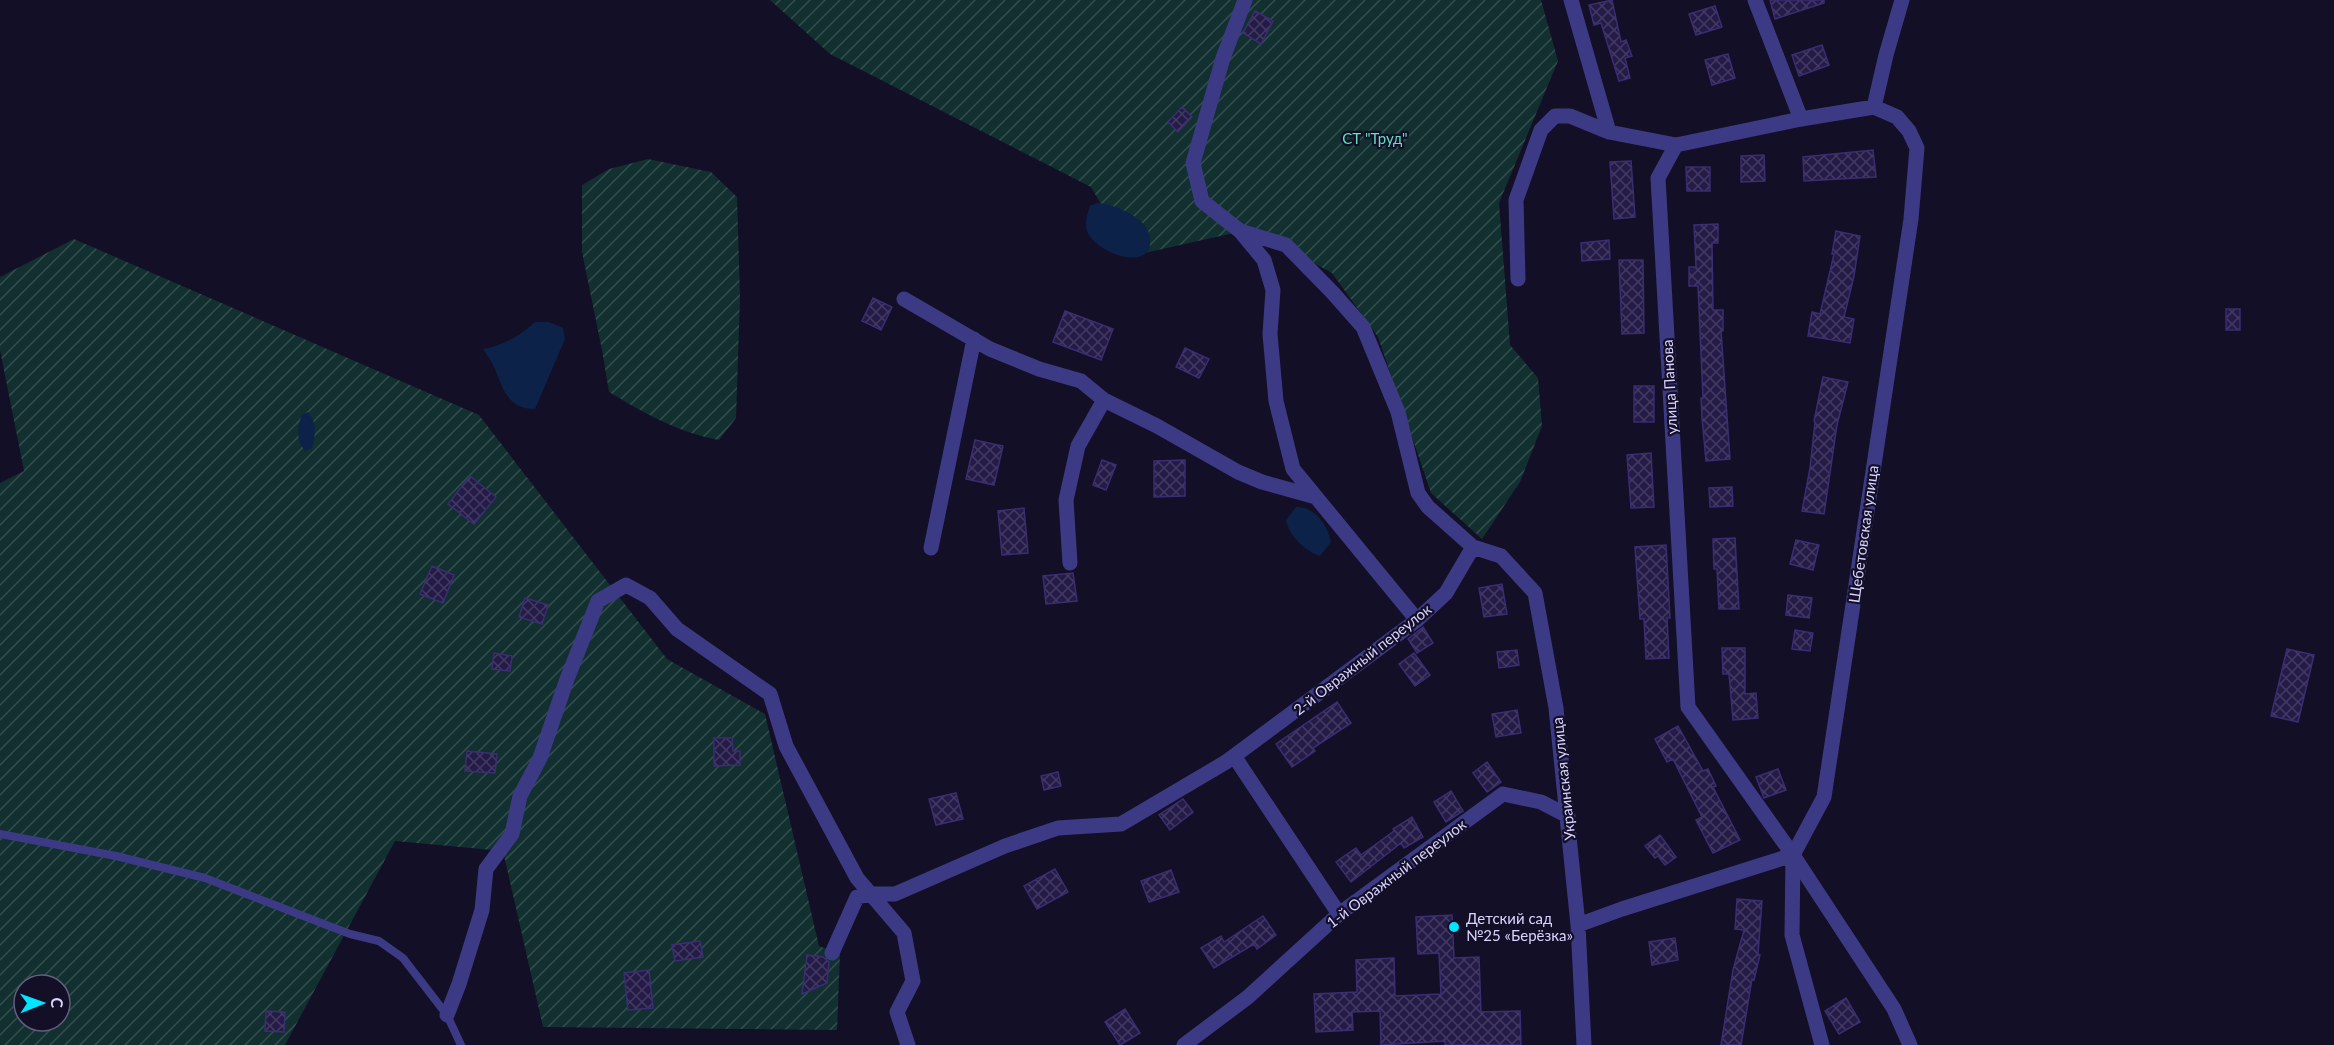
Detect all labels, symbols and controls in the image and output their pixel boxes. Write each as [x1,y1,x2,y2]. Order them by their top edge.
park label: СТ "Труд" [1342,129,1408,147]
street label: улица Панова [1658,339,1680,435]
street label: Щебетовская улица [1844,464,1882,604]
street label: 2-й Овражный переулок [1289,599,1435,718]
street label: Украинская улица [1548,717,1578,841]
street label: 1-й Овражный переулок [1323,815,1470,931]
place label: Детский сад №25 «Берёзка» [1466,909,1573,944]
marker: Детский сад №25 «Берёзка» [1447,920,1461,934]
north arrow [12,973,72,1033]
text: С [48,997,67,1009]

